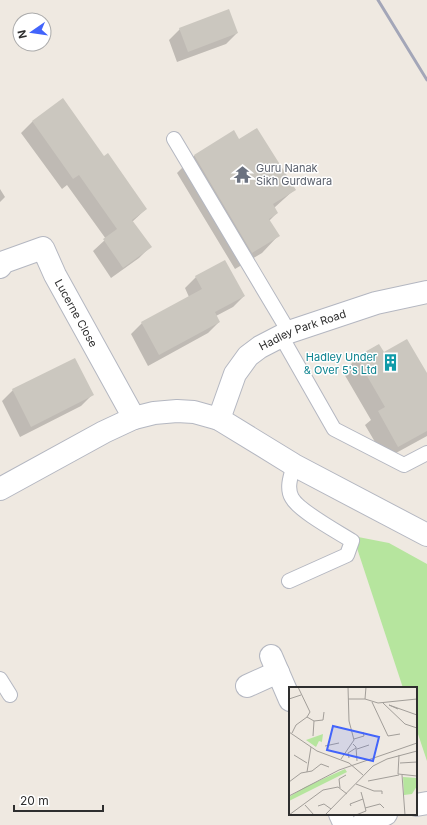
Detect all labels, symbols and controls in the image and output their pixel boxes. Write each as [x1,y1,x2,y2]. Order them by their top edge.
north arrow [12,12,52,52]
text: N [14,29,30,40]
place label: Guru Nanak Sikh Gurdwara [256,161,332,188]
temple icon: Guru Nanak Sikh Gurdwara [233,164,253,184]
street label: Lucerne Close [52,277,100,350]
street label: Hadley Park Road [257,306,348,353]
place label: Hadley Under & Over 5's Ltd [304,350,377,377]
building icon: Hadley Under & Over 5's Ltd [380,353,400,373]
inset map [289,687,417,815]
scale bar [14,787,103,813]
text: 20 m [20,793,49,808]

